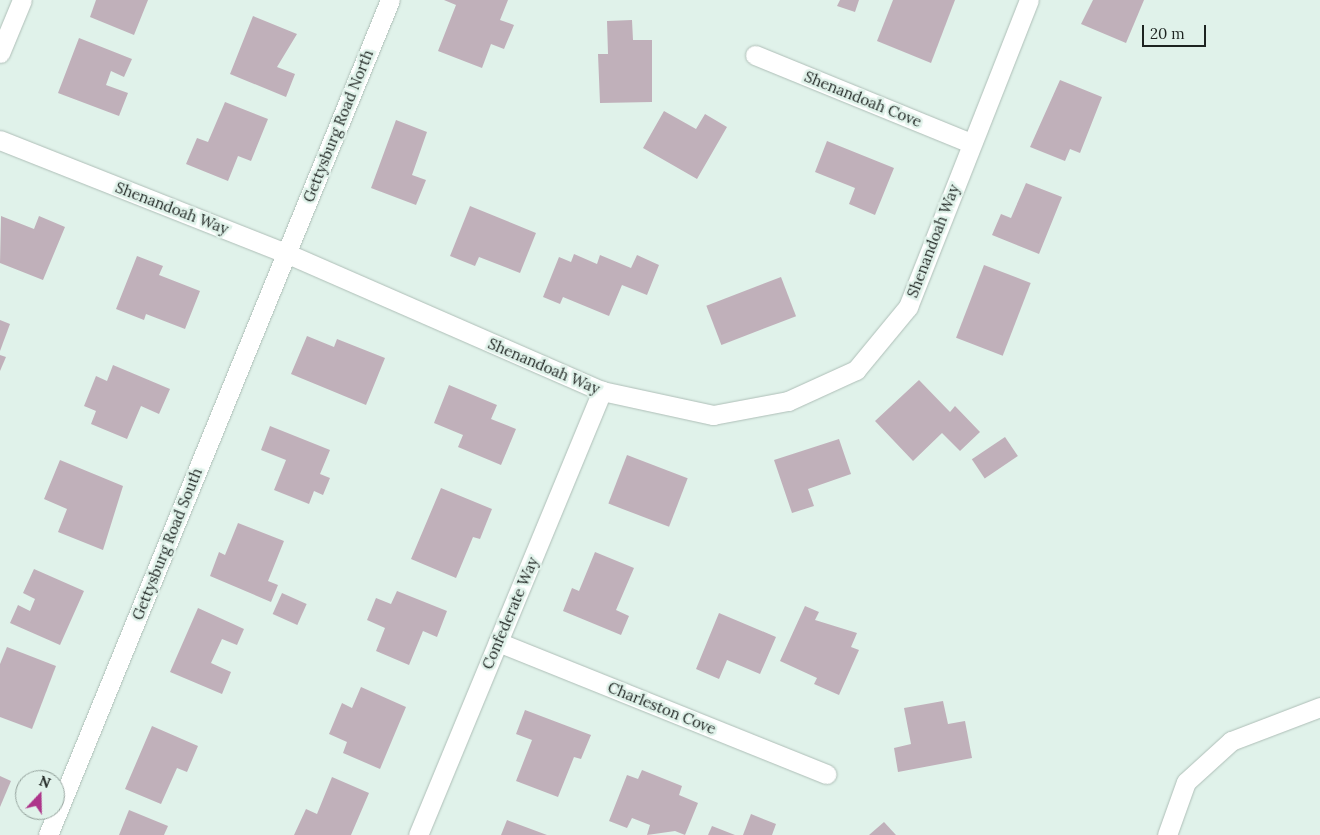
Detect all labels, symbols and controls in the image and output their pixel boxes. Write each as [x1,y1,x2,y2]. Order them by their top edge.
scale bar [1145,15,1209,47]
text: 20 m [1150,24,1185,43]
street label: Gettysburg Road North [299,47,377,205]
street label: Shenandoah Cove [802,67,924,131]
street label: Shenandoah Way [113,178,231,238]
street label: Shenandoah Way [903,182,963,300]
street label: Shenandoah Way [485,334,603,398]
street label: Gettysburg Road South [128,465,206,623]
street label: Confederate Way [478,554,542,672]
street label: Charleston Cove [605,678,719,738]
north arrow [15,770,65,820]
text: N [37,772,53,792]

